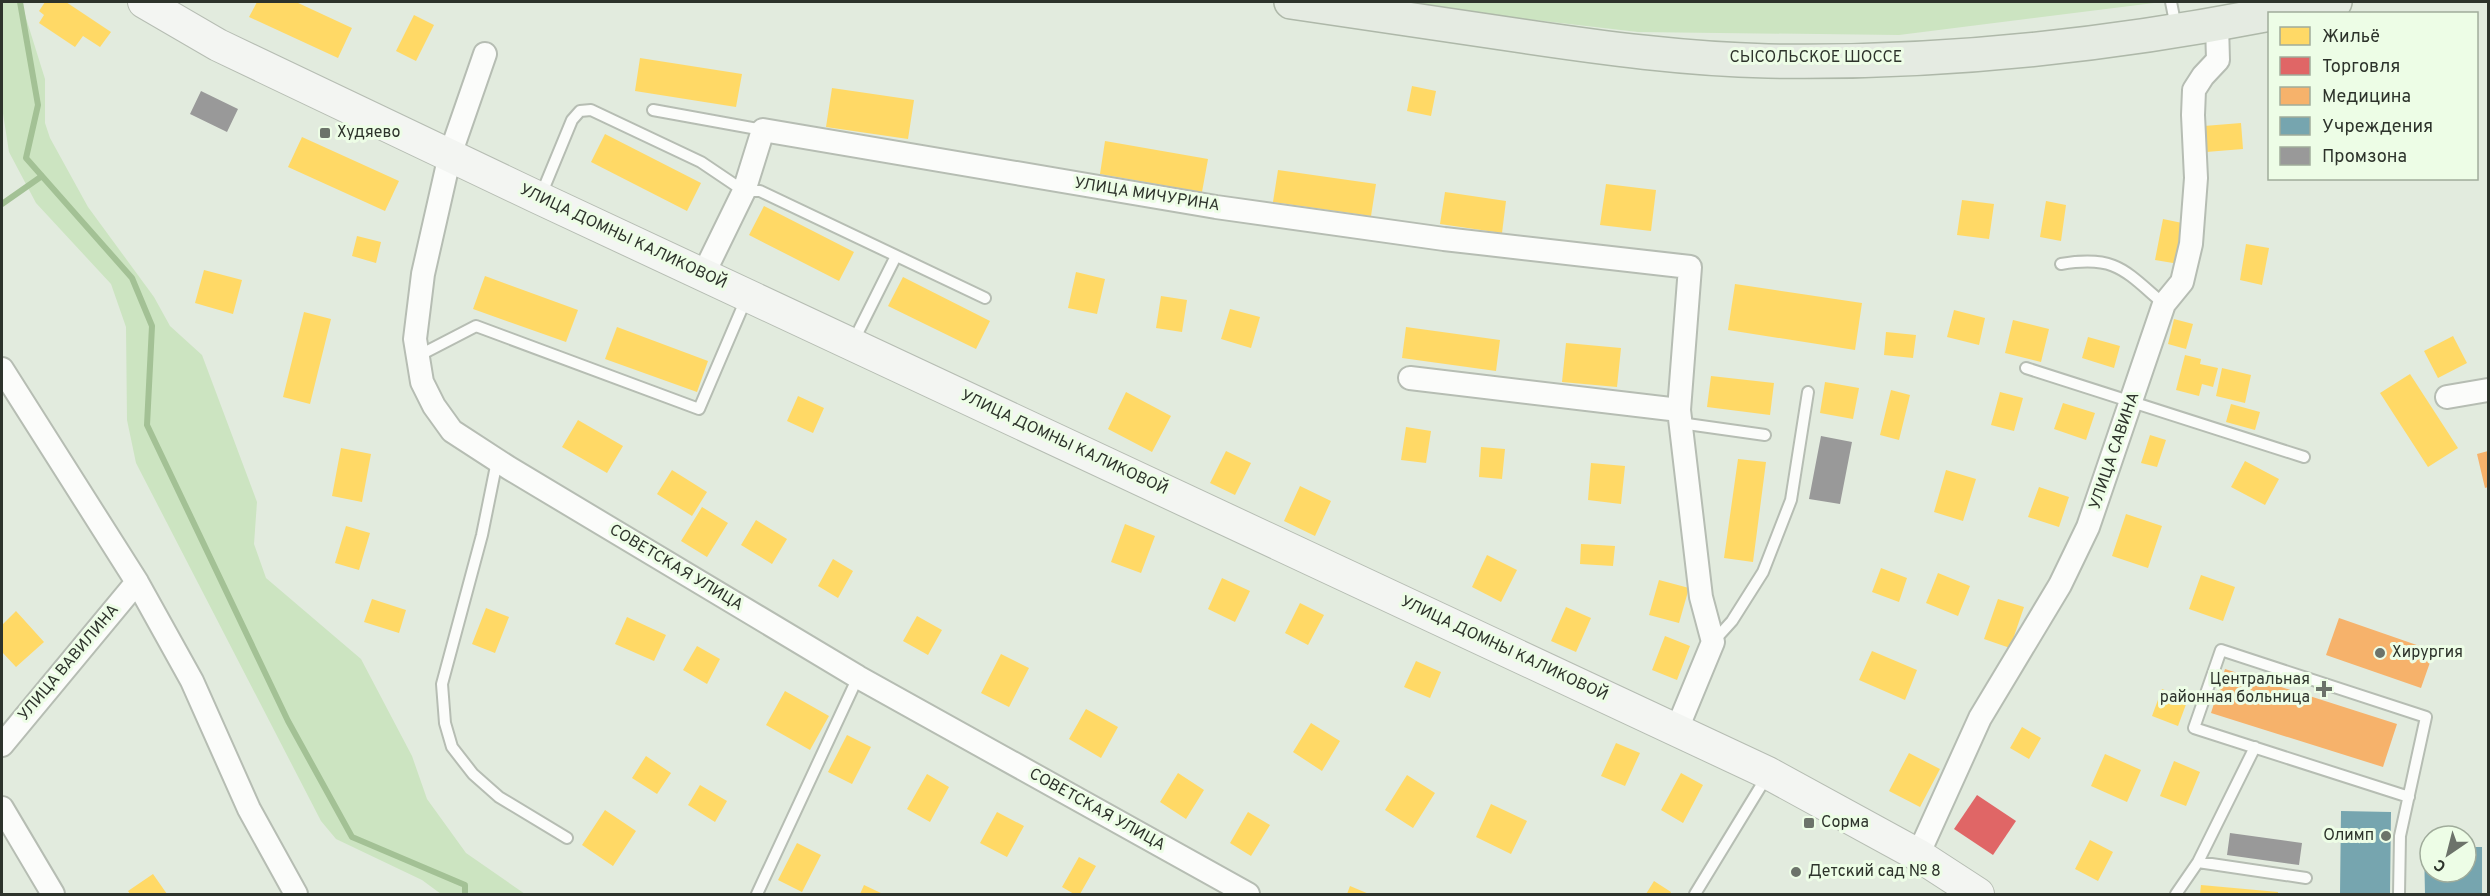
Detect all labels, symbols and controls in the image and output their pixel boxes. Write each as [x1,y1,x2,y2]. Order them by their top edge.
legend [2268,12,2478,180]
text: Жильё [2322,26,2380,49]
street label: СЫСОЛЬСКОЕ ШОССЕ [1730,48,1902,68]
text: Торговля [2322,56,2400,79]
text: Медицина [2322,86,2411,109]
text: Учреждения [2322,116,2433,139]
place label: Худяево [337,123,400,143]
marker: Худяево [318,126,332,140]
text: Промзона [2322,146,2407,169]
street label: УЛИЦА МИЧУРИНА [1073,174,1221,216]
street label: УЛИЦА ДОМНЫ КАЛИКОВОЙ [516,178,731,294]
street label: УЛИЦА ДОМНЫ КАЛИКОВОЙ [957,384,1172,500]
street label: УЛИЦА САВИНА [2086,390,2144,512]
street label: СОВЕТСКАЯ УЛИЦА [605,520,747,616]
street label: УЛИЦА ДОМНЫ КАЛИКОВОЙ [1397,590,1612,706]
street label: УЛИЦА ВАВИЛИНА [14,600,124,725]
place label: Хирургия [2392,643,2463,663]
marker: Хирургия [2373,646,2387,660]
place label: Центральная районная больница [2160,670,2310,708]
marker: Центральная районная больница [2315,680,2333,698]
street label: СОВЕТСКАЯ УЛИЦА [1025,764,1169,856]
place label: Сорма [1821,813,1869,833]
marker: Сорма [1802,816,1816,830]
north arrow [2418,824,2478,884]
place label: Олимп [2323,826,2374,846]
marker: Олимп [2379,829,2393,843]
text: С [2431,854,2450,876]
place label: Детский сад № 8 [1808,862,1941,882]
marker: Детский сад № 8 [1789,865,1803,879]

